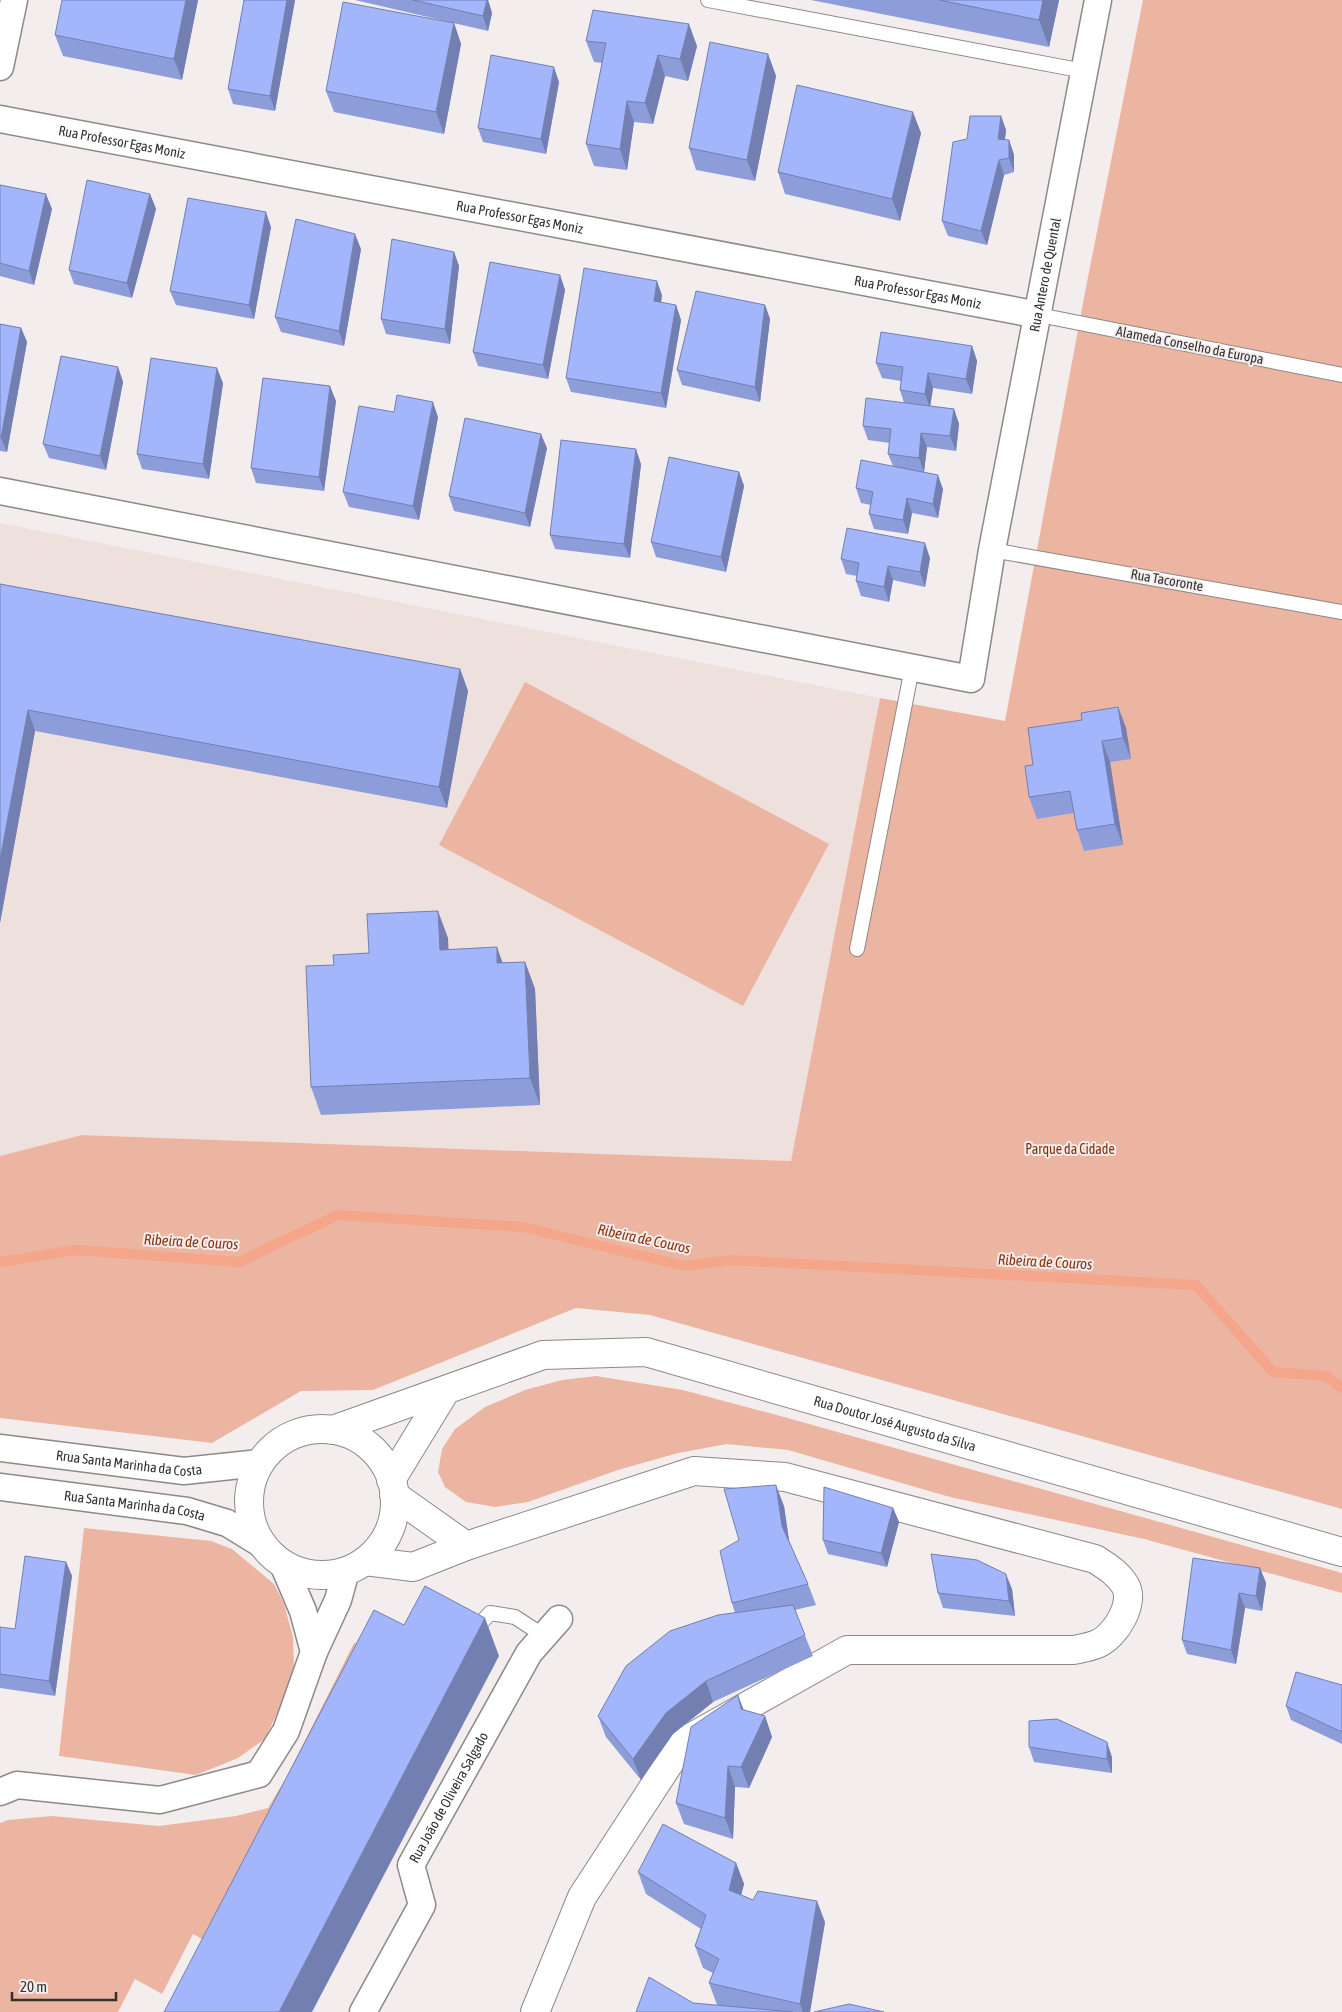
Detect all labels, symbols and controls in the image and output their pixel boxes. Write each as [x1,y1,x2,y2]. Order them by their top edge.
street label: Rua Professor Egas Moniz [57,122,187,162]
street label: Rua Professor Egas Moniz [455,197,585,237]
street label: Rua Antero de Quental [1026,216,1064,333]
street label: Rua Professor Egas Moniz [853,272,983,312]
street label: Alameda Conselho da Europa [1115,323,1265,367]
street label: Rua Tacoronte [1129,566,1205,594]
park label: Parque da Cidade [1025,1141,1115,1157]
water label: Ribeira de Couros [596,1220,692,1257]
water label: Ribeira de Couros [143,1231,239,1252]
water label: Ribeira de Couros [997,1251,1093,1272]
street label: Rua Doutor José Augusto da Silva [812,1393,978,1454]
street label: Rrua Santa Marinha da Costa [55,1447,203,1479]
street label: Rua Santa Marinha da Costa [63,1487,207,1524]
street label: Rua João de Oliveira Salgado [406,1729,491,1866]
scale bar [12,1970,116,2002]
text: 20 m [20,1978,47,1995]

